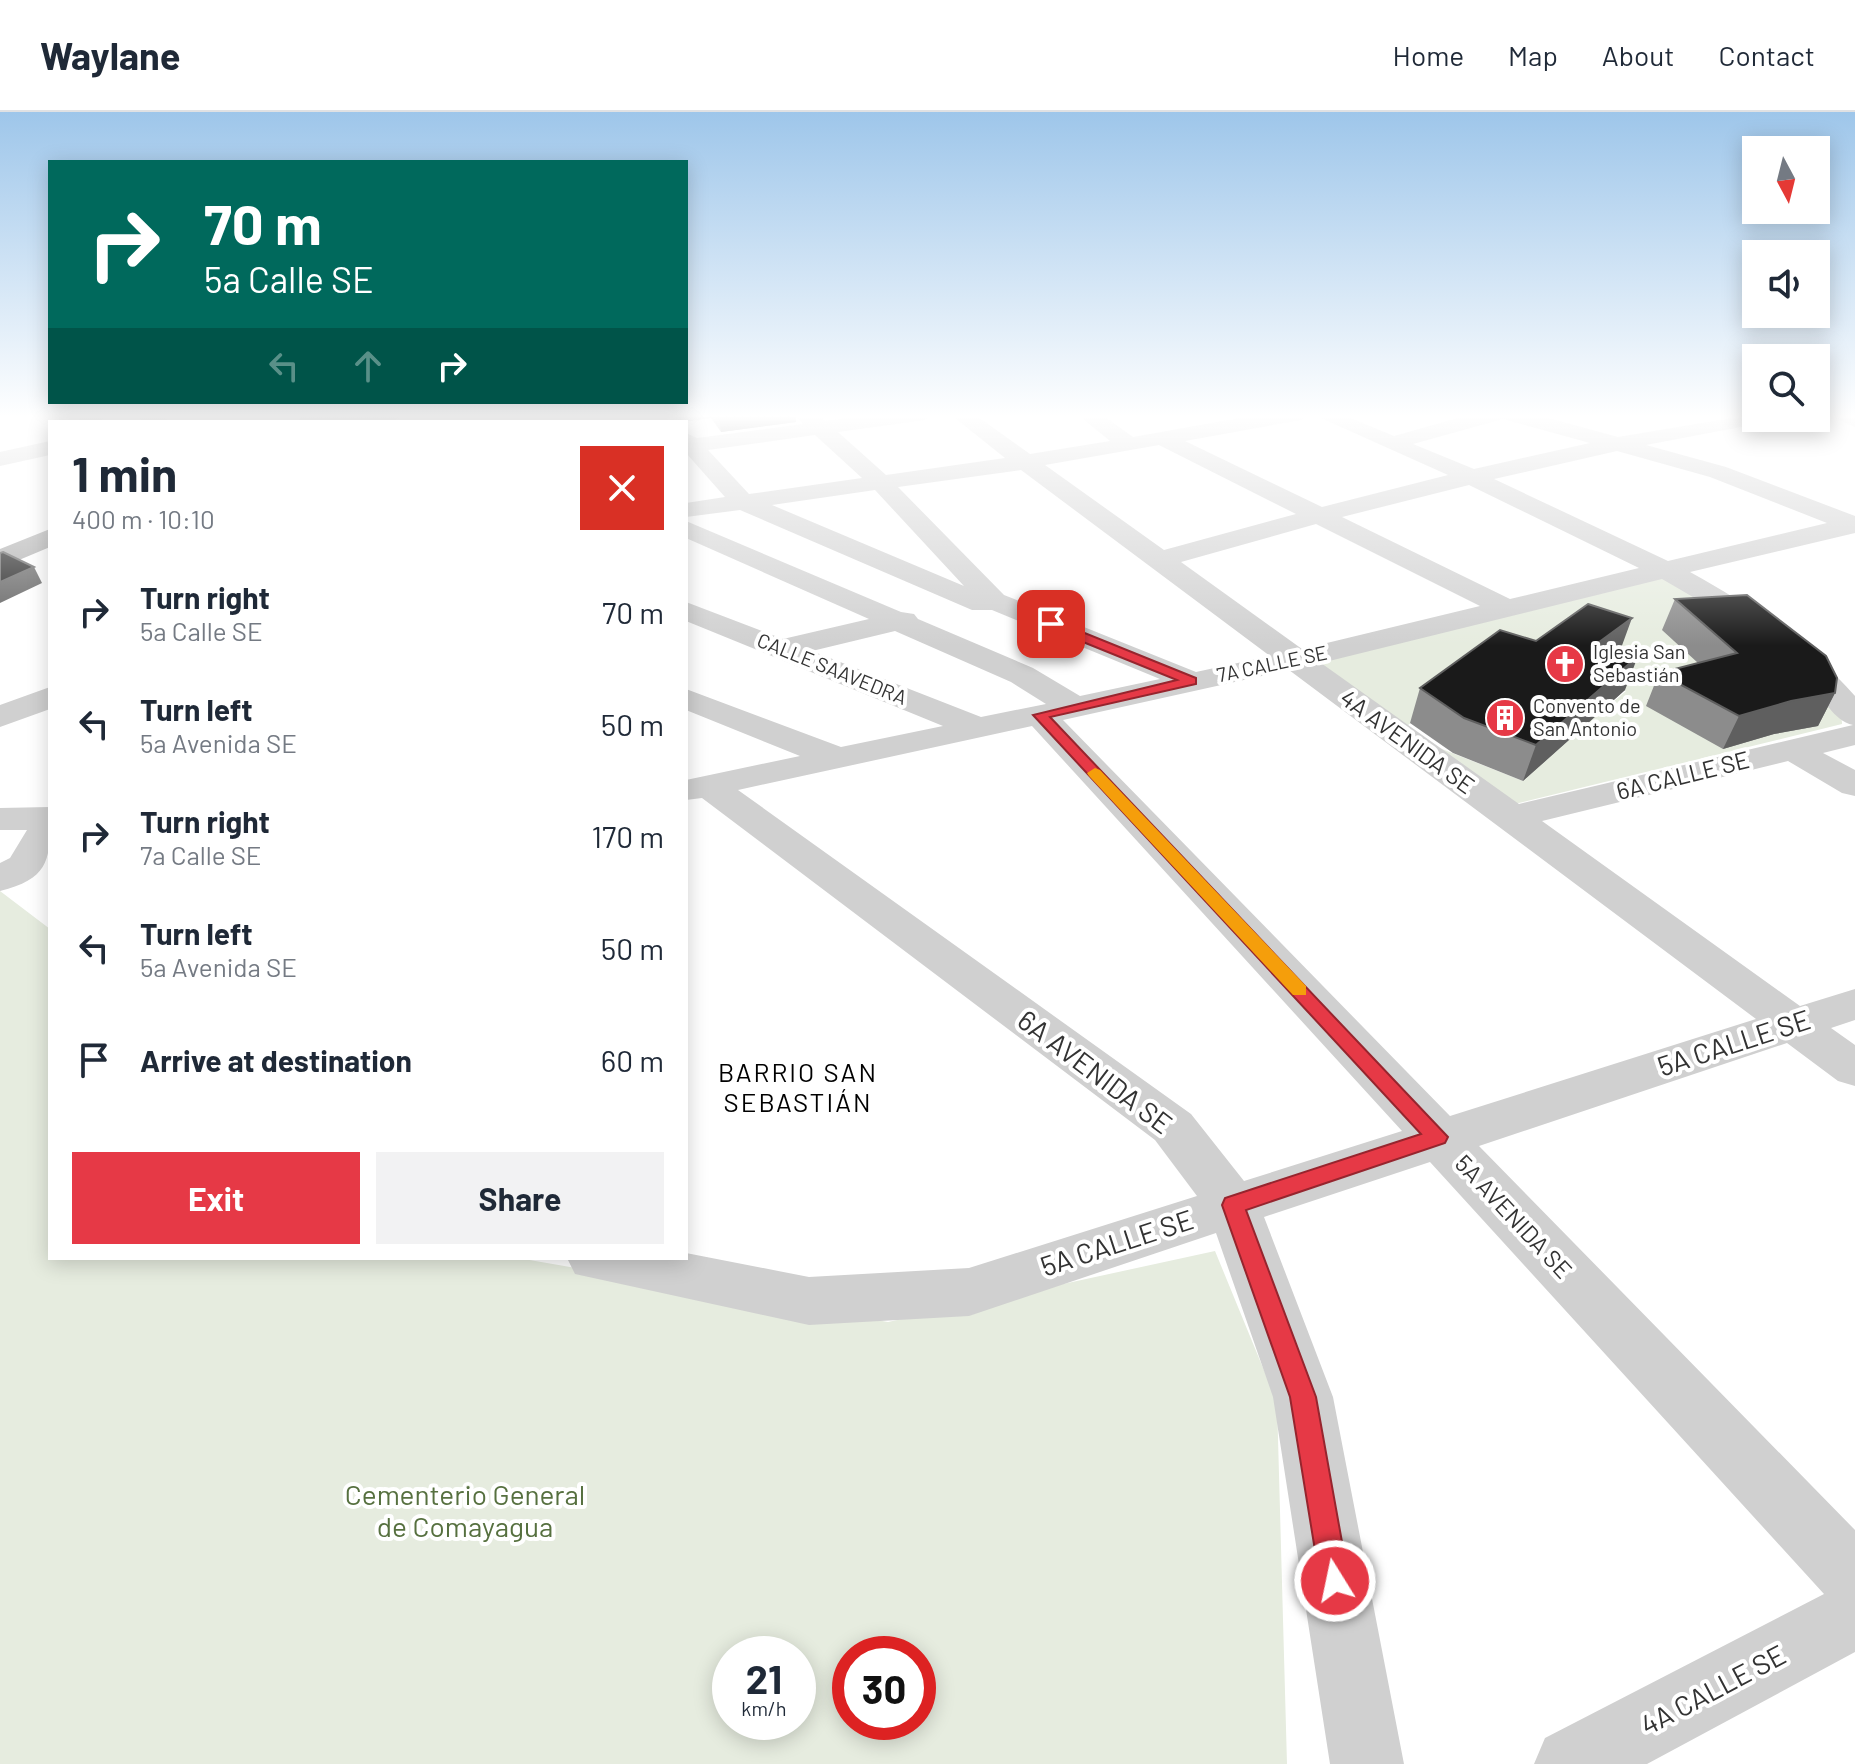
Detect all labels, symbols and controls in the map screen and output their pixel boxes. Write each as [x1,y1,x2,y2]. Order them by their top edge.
text: Waylane [40,32,181,78]
text: Home [1393,38,1464,72]
text: Map [1508,38,1558,72]
text: About [1602,38,1674,72]
text: Contact [1718,38,1815,72]
north arrow [1742,136,1830,224]
map controls [1742,136,1830,432]
text: 70 m [204,189,322,256]
icon: right [72,192,176,296]
button: sound [1742,240,1830,328]
text: 5a Calle SE [204,257,374,300]
icon: left [262,344,306,388]
icon: ahead [346,344,390,388]
icon: right [430,344,474,388]
button: search [1742,344,1830,432]
text: 1 min [72,444,177,502]
button: close [580,446,664,530]
text: 400 m · 10:10 [72,503,215,534]
text: Turn right [140,579,270,615]
icon: right [72,590,116,634]
pin [1017,590,1085,658]
text: 70 m [602,594,664,630]
icon: arrive [1029,602,1073,646]
text: 5a Calle SE [140,615,263,646]
street label: CALLE SAAVEDRA [754,627,911,709]
place label: Iglesia San Sebastián [1593,639,1686,686]
street label: 7A CALLE SE [1214,640,1329,686]
church icon: Iglesia San Sebastián [1544,643,1586,685]
street label: 4A AVENIDA SE [1335,682,1481,799]
text: Turn left [140,691,253,727]
place label: Convento de San Antonio [1533,693,1641,740]
building icon: Convento de San Antonio [1484,697,1526,739]
icon: left [72,702,116,746]
text: 50 m [601,706,664,742]
text: 5a Avenida SE [140,727,297,758]
street label: 6A CALLE SE [1613,744,1752,805]
text: Turn right [140,803,270,839]
icon: right [72,814,116,858]
text: 170 m [592,818,664,854]
text: 7a Calle SE [140,839,262,870]
text: Turn left [140,915,253,951]
icon: left [72,926,116,970]
text: 50 m [601,930,664,966]
text: 5a Avenida SE [140,951,297,982]
street label: 5A CALLE SE [1653,1001,1814,1083]
street label: 6A AVENIDA SE [1012,1002,1179,1140]
icon: arrive [72,1038,116,1082]
text: Arrive at destination [140,1042,412,1078]
text: 60 m [601,1042,664,1078]
district label: BARRIO SAN SEBASTIÁN [718,1056,878,1117]
street label: 5A AVENIDA SE [1450,1148,1579,1284]
button: Exit [72,1152,360,1244]
button: Share [376,1152,664,1244]
street label: 5A CALLE SE [1036,1201,1197,1283]
park label: Cementerio General de Comayagua [345,1477,585,1543]
position arrow [1293,1539,1377,1623]
speed limit sign: 30 [832,1636,936,1740]
street label: 4A CALLE SE [1634,1637,1791,1742]
text: 21 [746,1654,782,1702]
text: km/h [741,1696,787,1720]

